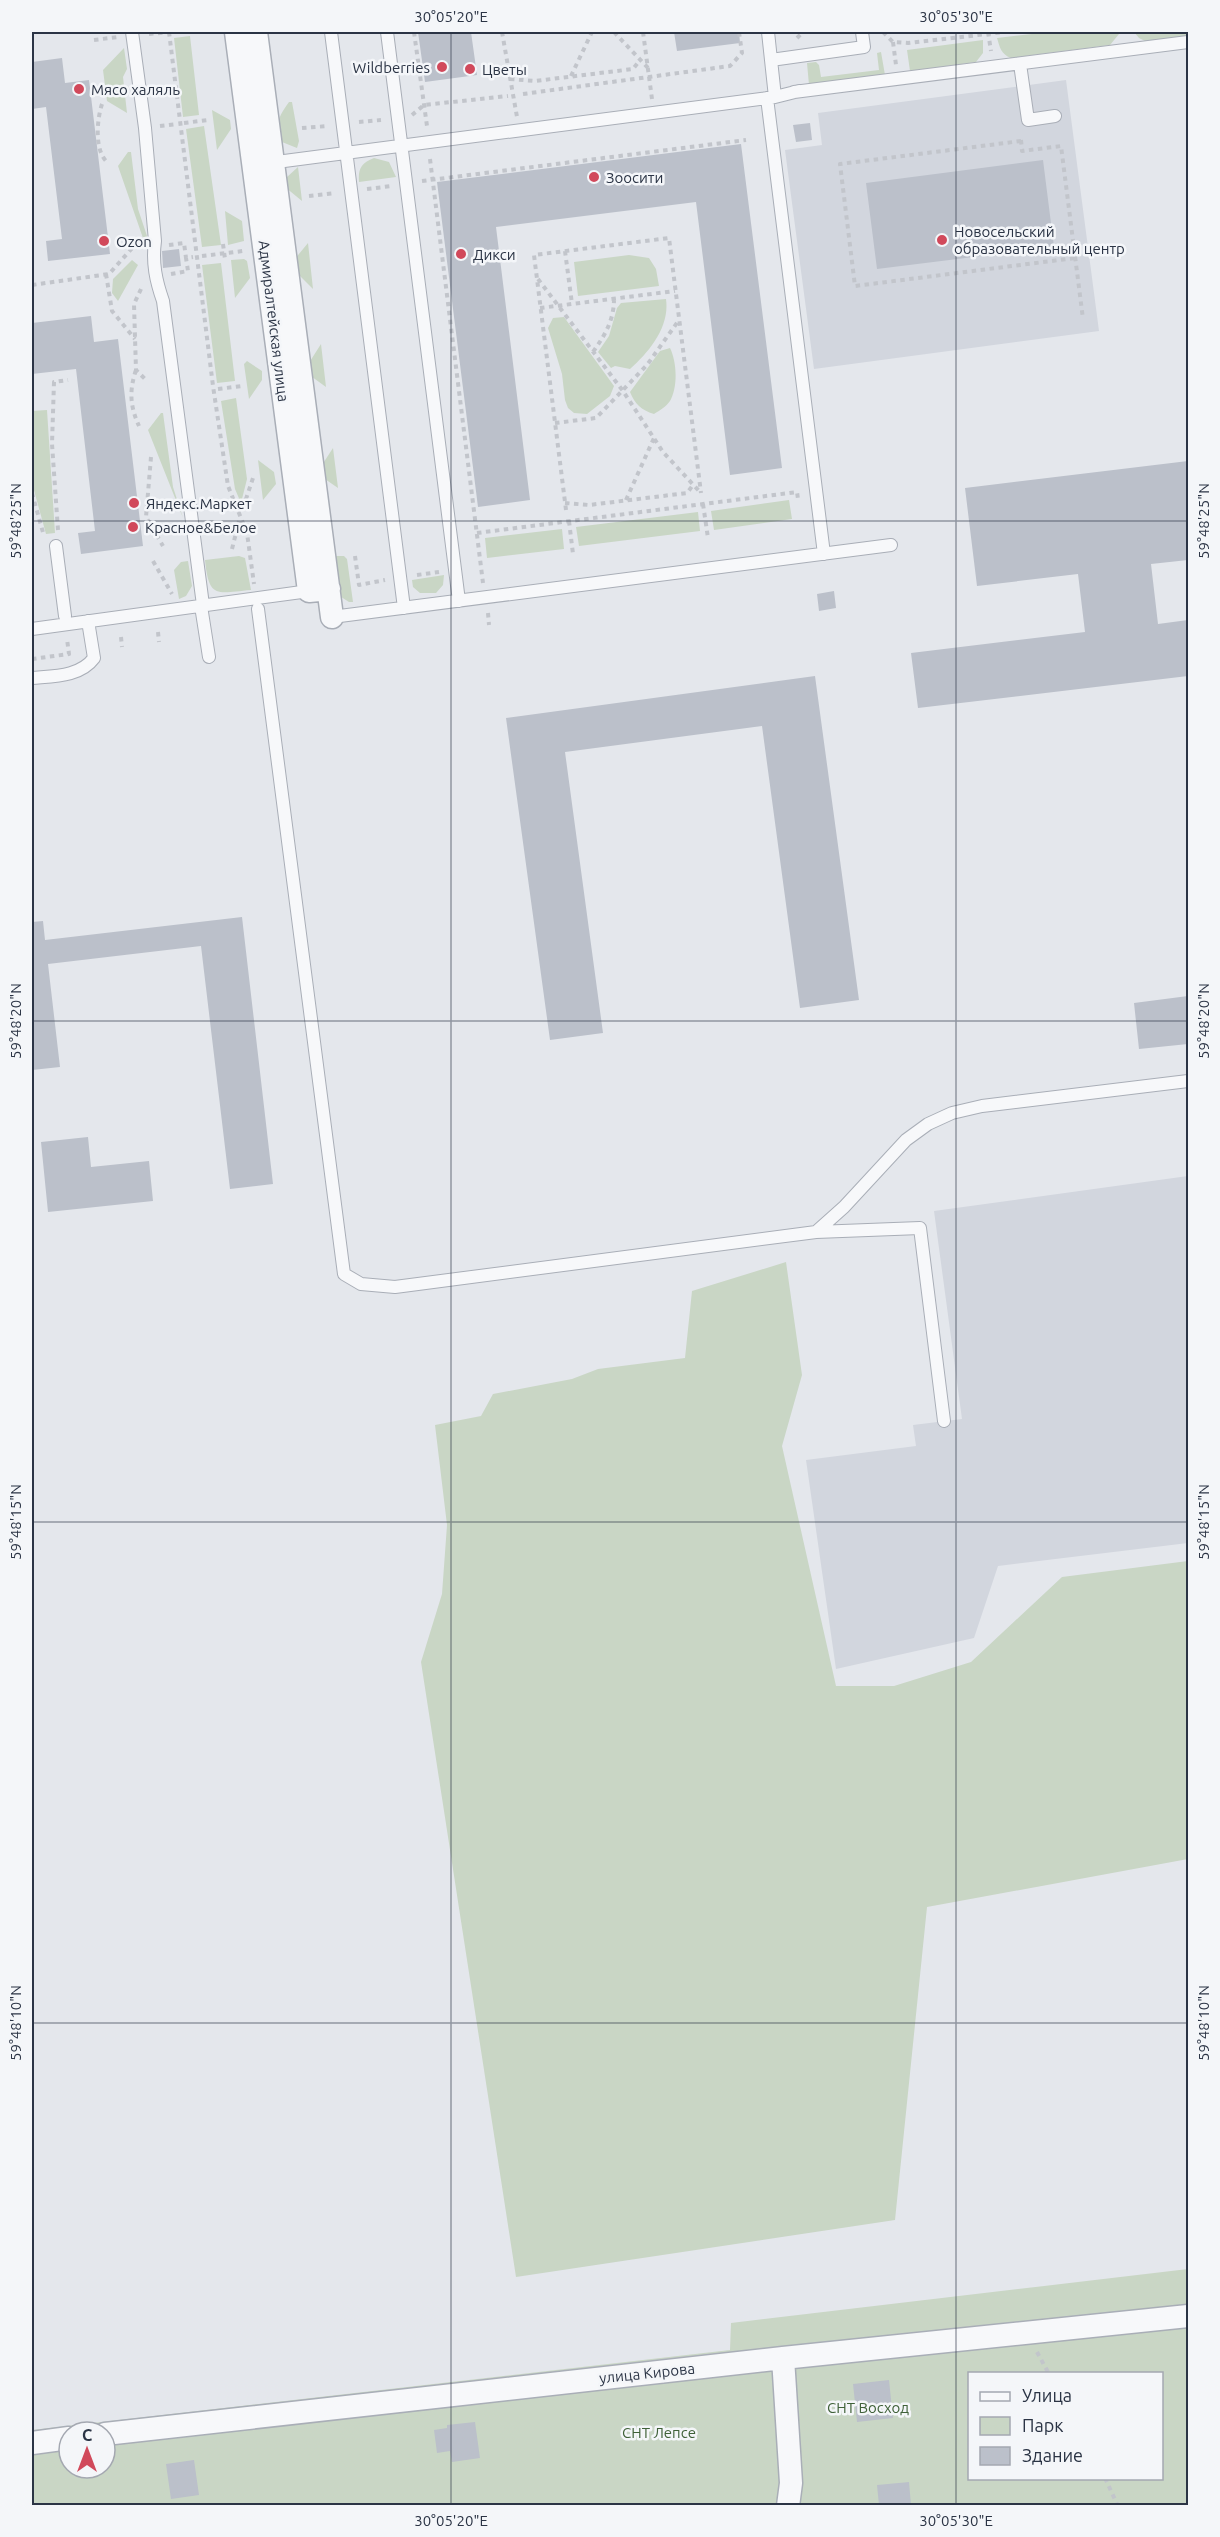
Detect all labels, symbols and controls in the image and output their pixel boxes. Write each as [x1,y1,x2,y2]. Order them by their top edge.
text: 30°05'20"E [414,8,488,25]
text: 30°05'30"E [919,8,993,25]
place label: Wildberries [353,59,430,76]
marker: Wildberries [435,60,449,74]
place label: Цветы [482,61,527,78]
marker: Цветы [463,62,477,76]
place label: Мясо халяль [91,81,180,98]
marker: Мясо халяль [72,82,86,96]
place label: Зоосити [606,169,663,186]
marker: Зоосити [587,170,601,184]
place label: Новосельский образовательный центр [954,223,1125,257]
place label: Ozon [116,233,152,250]
marker: Новосельский образовательный центр [935,233,949,247]
marker: Ozon [97,234,111,248]
street label: Адмиралтейская улица [256,239,292,403]
place label: Дикси [473,246,516,263]
marker: Дикси [454,247,468,261]
text: 59°48'25"N [7,483,24,559]
text: 59°48'25"N [1195,483,1212,559]
place label: Яндекс.Маркет [146,495,252,512]
marker: Яндекс.Маркет [127,496,141,510]
place label: Красное&Белое [145,519,257,536]
marker: Красное&Белое [126,520,140,534]
text: 59°48'20"N [7,983,24,1059]
text: 59°48'20"N [1195,983,1212,1059]
text: 59°48'15"N [7,1484,24,1560]
text: 59°48'15"N [1195,1484,1212,1560]
text: 59°48'10"N [7,1985,24,2061]
text: 59°48'10"N [1195,1985,1212,2061]
street label: улица Кирова [598,2360,696,2386]
legend [968,2372,1163,2480]
text: Улица [1022,2385,1072,2405]
park label: СНТ Восход [827,2399,909,2416]
text: Парк [1022,2415,1063,2435]
north arrow [57,2420,117,2480]
park label: СНТ Лепсе [622,2424,696,2441]
text: С [82,2426,92,2444]
text: Здание [1022,2445,1083,2465]
text: 30°05'20"E [414,2512,488,2529]
text: 30°05'30"E [919,2512,993,2529]

